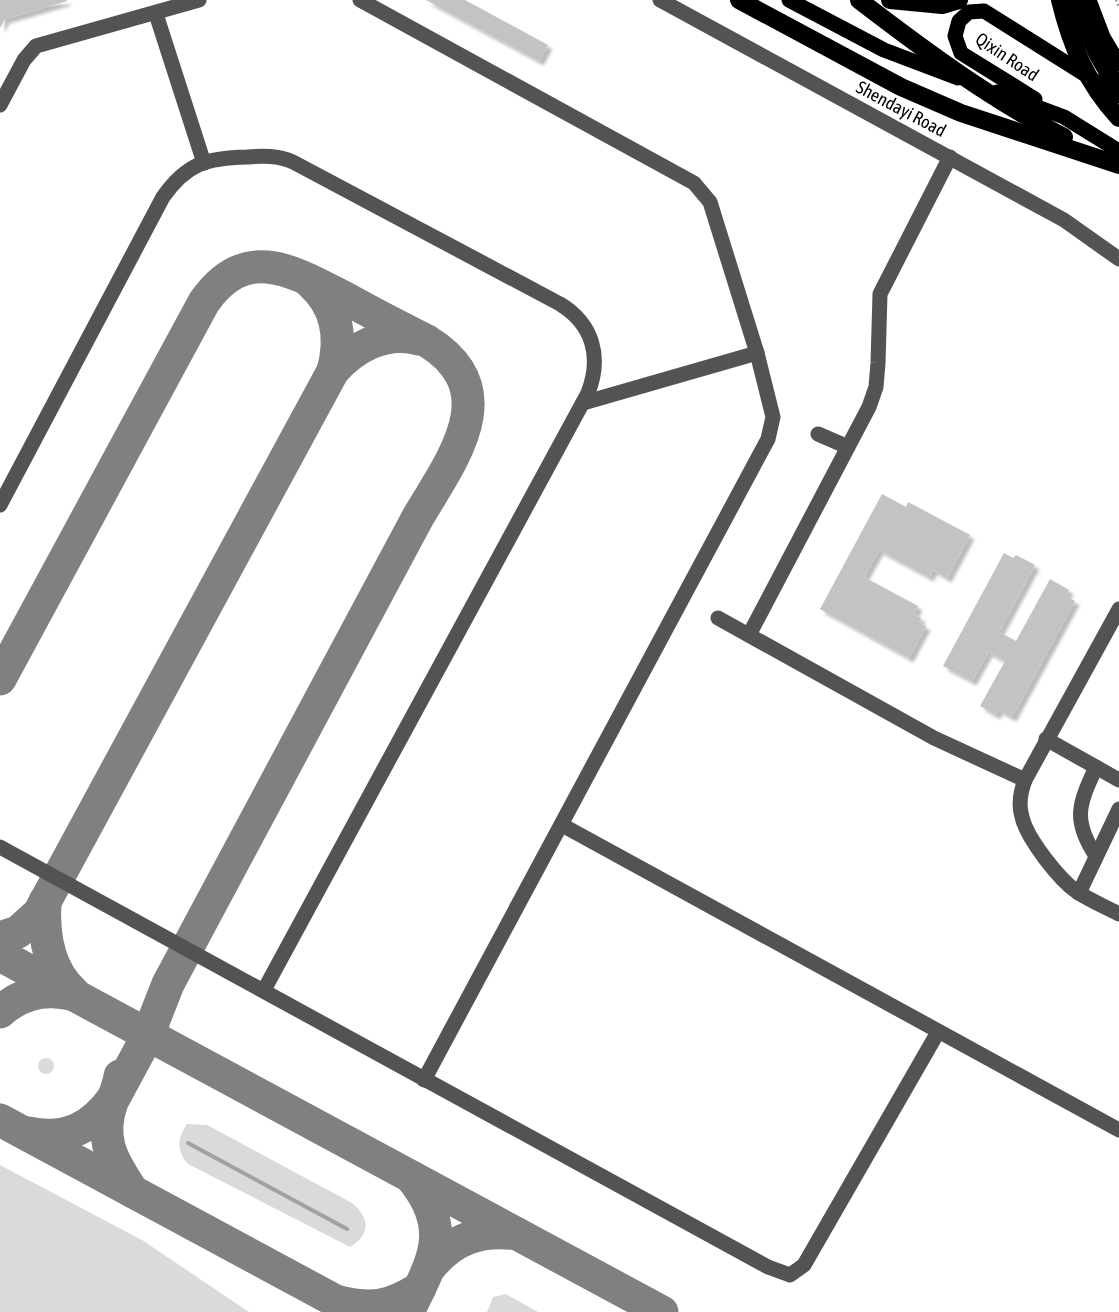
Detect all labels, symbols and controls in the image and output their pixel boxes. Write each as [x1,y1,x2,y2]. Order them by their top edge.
street label: Qixin Road [972,28,1043,85]
street label: Shendayi Road [853,76,950,141]

